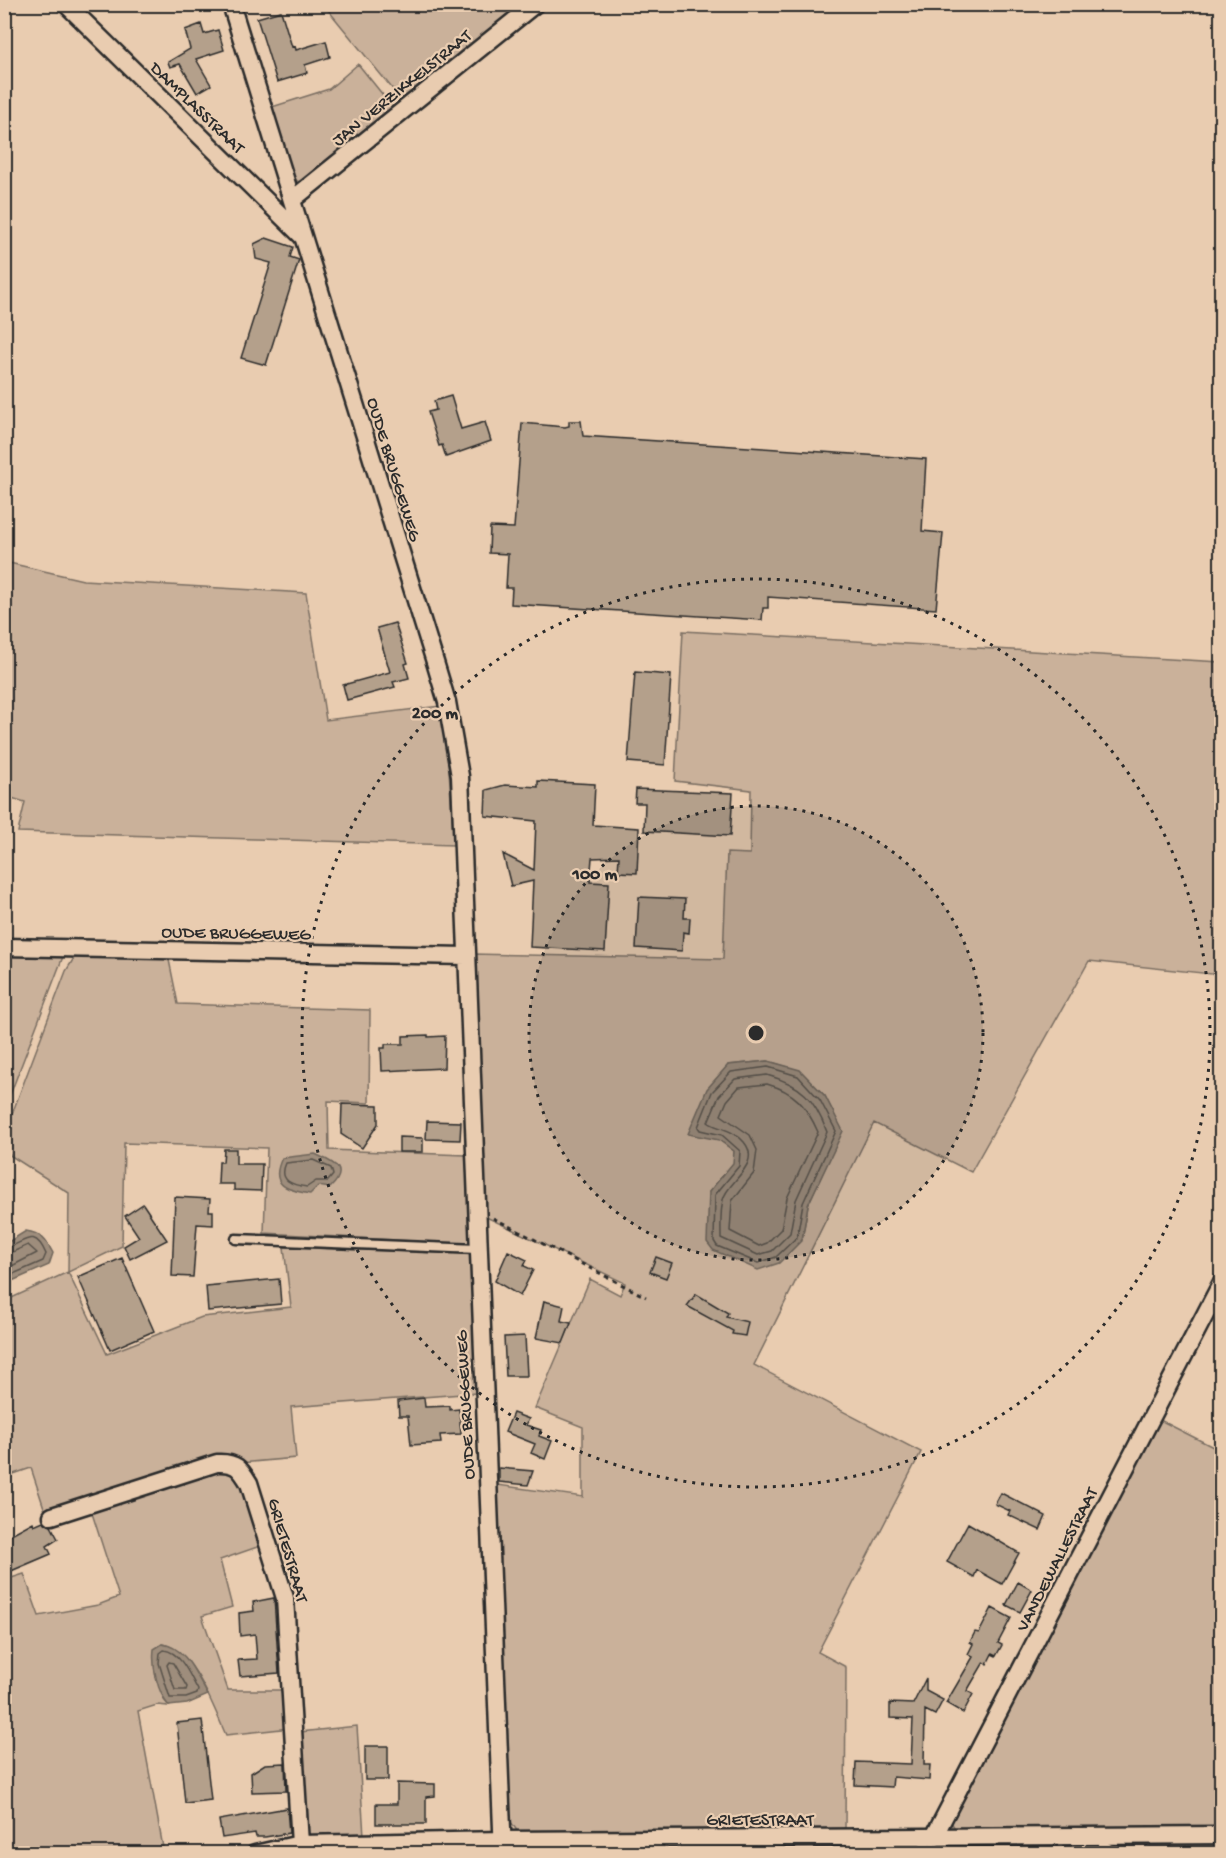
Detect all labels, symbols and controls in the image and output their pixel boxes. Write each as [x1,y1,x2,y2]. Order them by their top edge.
street label: JAN VERZIKKELSTRAAT [329,26,477,152]
street label: DAMPLASSTRAAT [144,58,249,160]
street label: OUDE BRUGGEWEG [361,395,425,545]
text: 200 m [412,704,458,725]
text: 100 m [572,865,618,886]
street label: OUDE BRUGGEWEG [161,923,311,946]
centre of rings [746,1023,766,1043]
street label: OUDE BRUGGEWEG [452,1329,481,1480]
street label: VANDEWALLESTRAAT [1012,1484,1104,1636]
street label: GRIETESTRAAT [262,1496,312,1606]
street label: GRIETESTRAAT [706,1811,815,1832]

